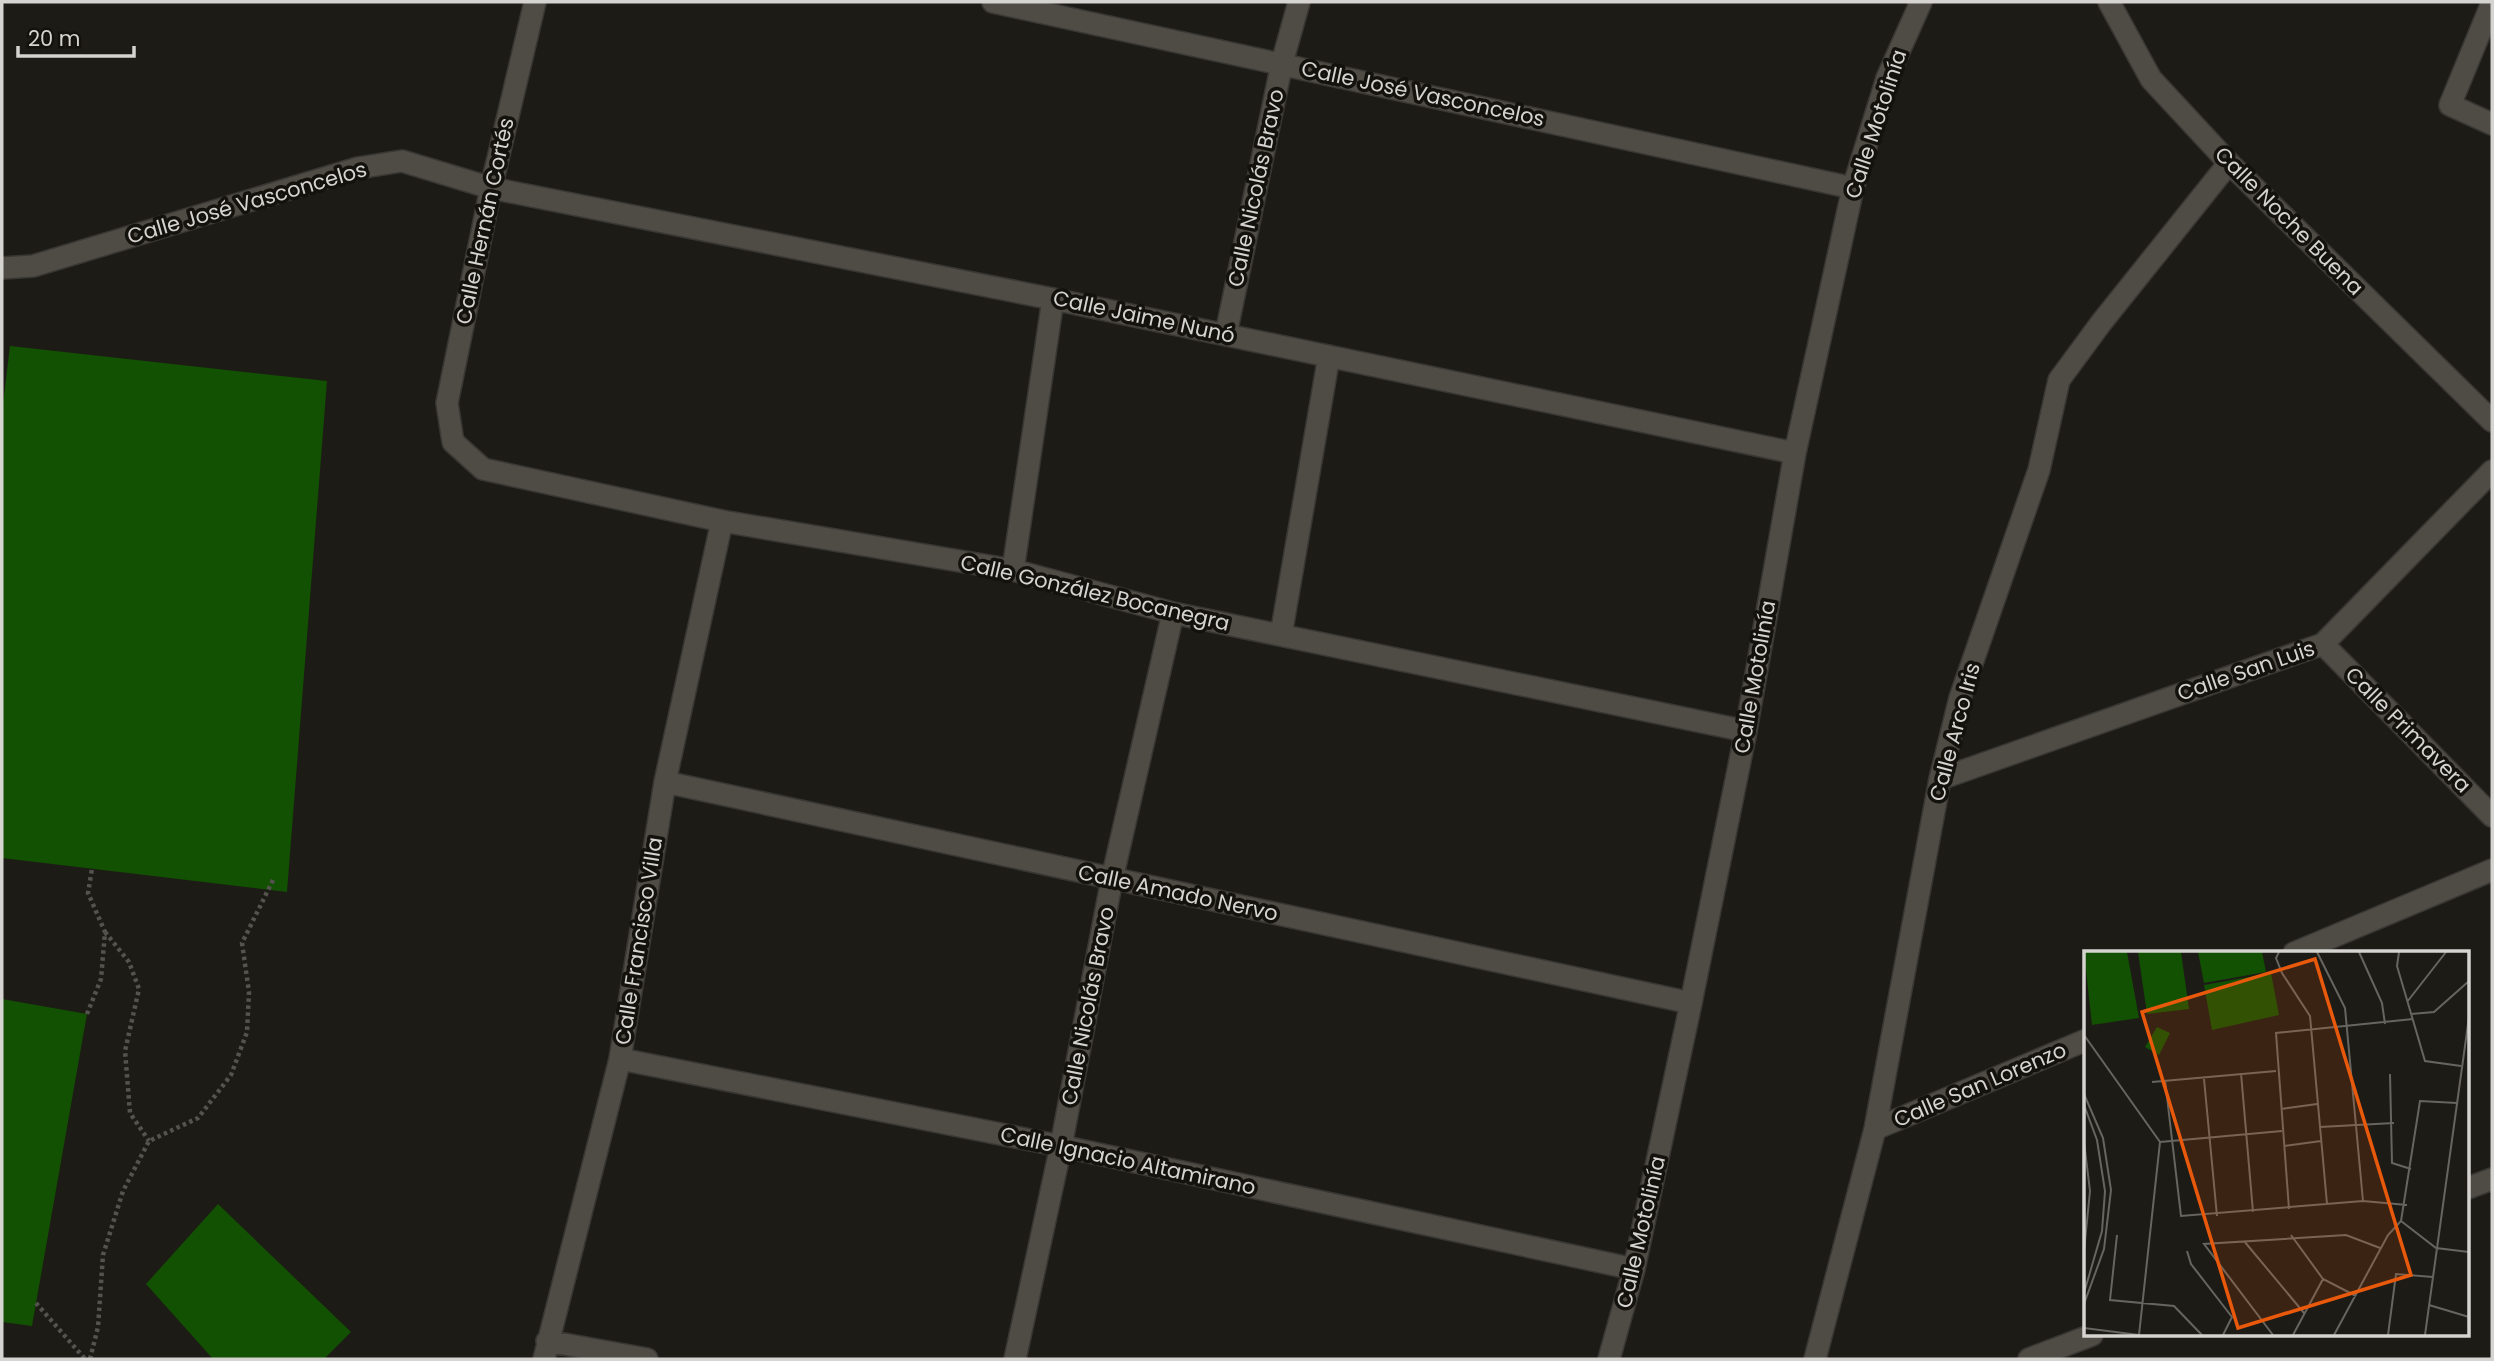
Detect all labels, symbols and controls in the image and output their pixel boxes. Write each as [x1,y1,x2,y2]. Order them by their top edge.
scale bar [18,14,133,58]
text: 20 m [28,24,81,53]
street label: Calle Motolinía [1838,46,1913,202]
street label: Calle José Vasconcelos [1299,54,1547,133]
street label: Calle Nicolás Bravo [1220,86,1291,289]
street label: Calle Hernán Cortés [448,115,521,327]
street label: Calle Noche Buena [2209,140,2370,301]
street label: Calle José Vasconcelos [124,154,370,251]
street label: Calle Jaime Nunó [1051,283,1238,350]
street label: Calle González Bocanegra [958,547,1233,638]
street label: Calle Motolinía [1727,598,1782,756]
street label: Calle San Luis [2173,633,2318,708]
street label: Calle Arco Iris [1922,659,1987,804]
street label: Calle Primavera [2339,660,2478,799]
street label: Calle Francisco Villa [608,835,669,1047]
street label: Calle Amado Nervo [1076,857,1281,928]
street label: Calle Nicolás Bravo [1054,904,1121,1108]
inset map [2084,951,2470,1336]
street label: Calle San Lorenzo [1889,1035,2071,1134]
street label: Calle Ignacio Altamirano [998,1119,1258,1202]
street label: Calle Motolinía [1609,1153,1672,1311]

